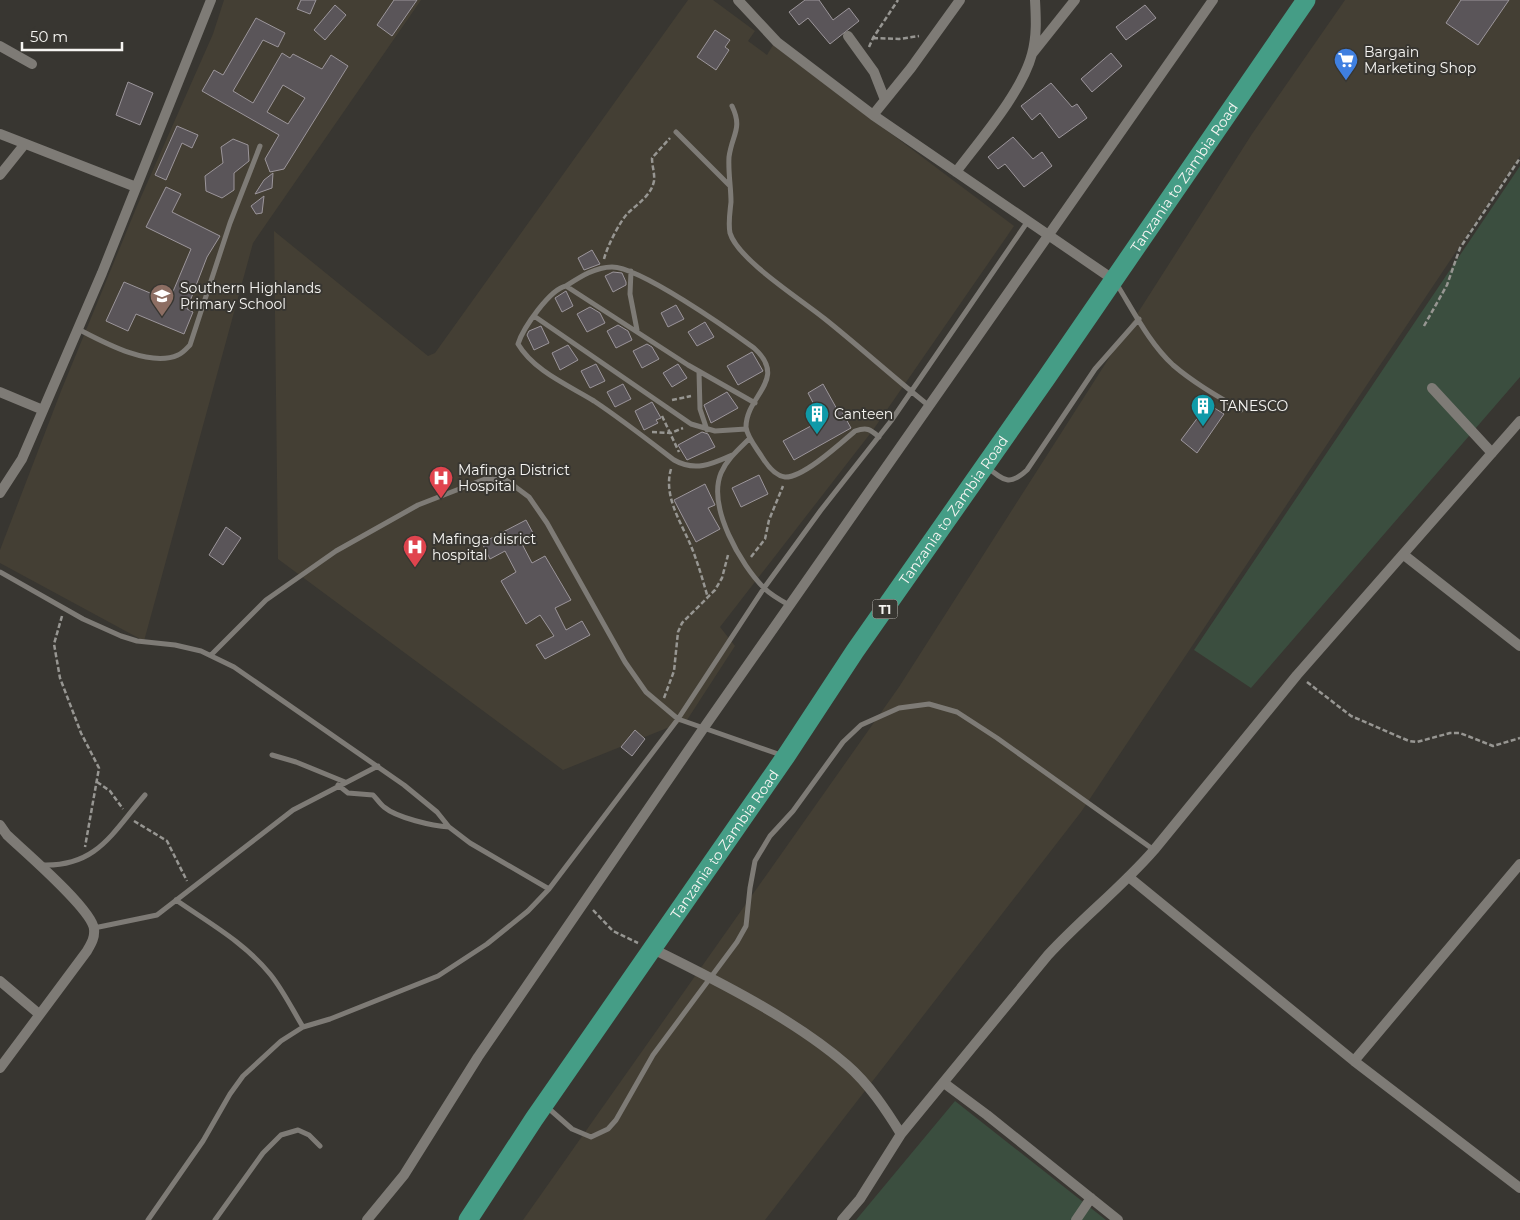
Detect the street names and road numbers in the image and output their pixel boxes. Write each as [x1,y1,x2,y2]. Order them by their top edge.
street label: Tanzania to Zambia Road [1126,99,1242,256]
street label: Tanzania to Zambia Road [895,432,1012,588]
road number: T1 [872,600,898,618]
street label: Tanzania to Zambia Road [667,766,783,923]

